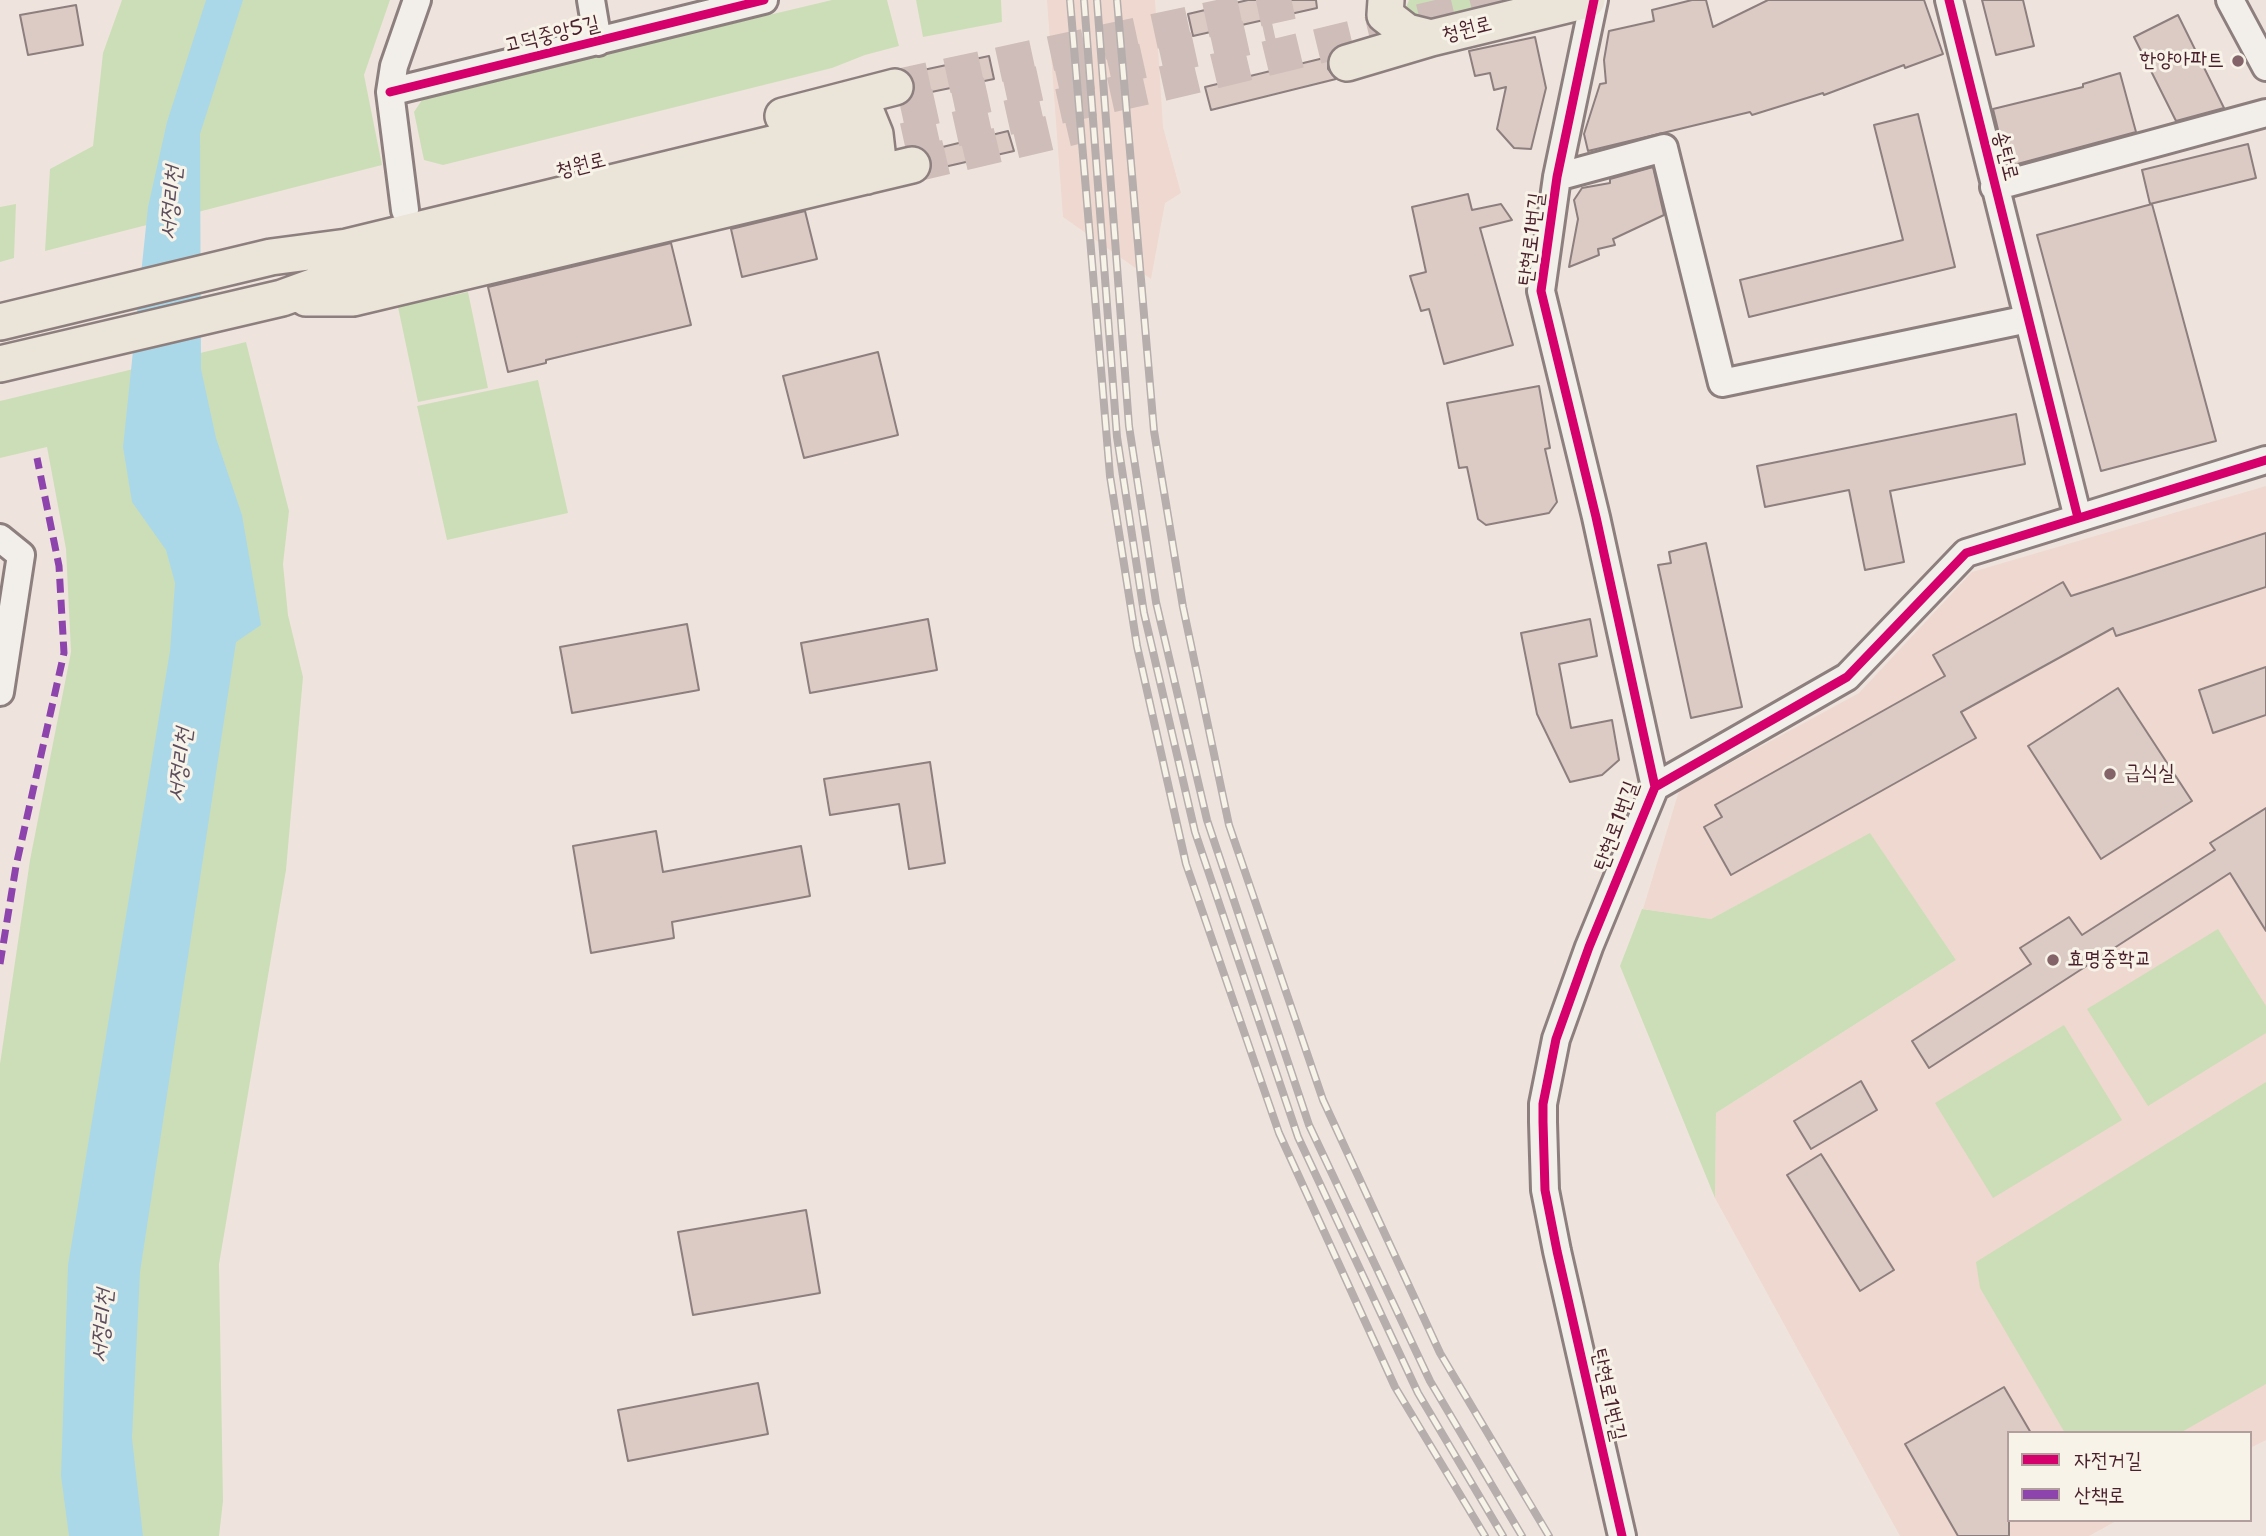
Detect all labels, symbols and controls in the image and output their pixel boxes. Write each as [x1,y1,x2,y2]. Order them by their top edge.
street label: 고덕중앙5길 [502,11,602,59]
street label: 청원로 [1439,12,1495,48]
place label: 한양아파트 [2140,48,2224,74]
marker: 한양아파트 [2230,53,2246,69]
street label: 송탄로 [1987,128,2023,184]
street label: 청원로 [553,148,609,184]
water label: 서정리천 [155,165,189,241]
street label: 탄현로1번길 [1514,191,1550,287]
water label: 서정리천 [163,727,199,803]
place label: 급식실 [2124,761,2175,787]
marker: 급식실 [2102,766,2118,782]
street label: 탄현로1번길 [1589,778,1645,874]
place label: 효명중학교 [2067,947,2151,973]
marker: 효명중학교 [2045,952,2061,968]
water label: 서정리천 [86,1288,120,1364]
street label: 탄현로1번길 [1585,1347,1631,1443]
legend [2007,1431,2252,1522]
text: 자전거길 [2074,1446,2142,1474]
text: 산책로 [2074,1481,2125,1509]

